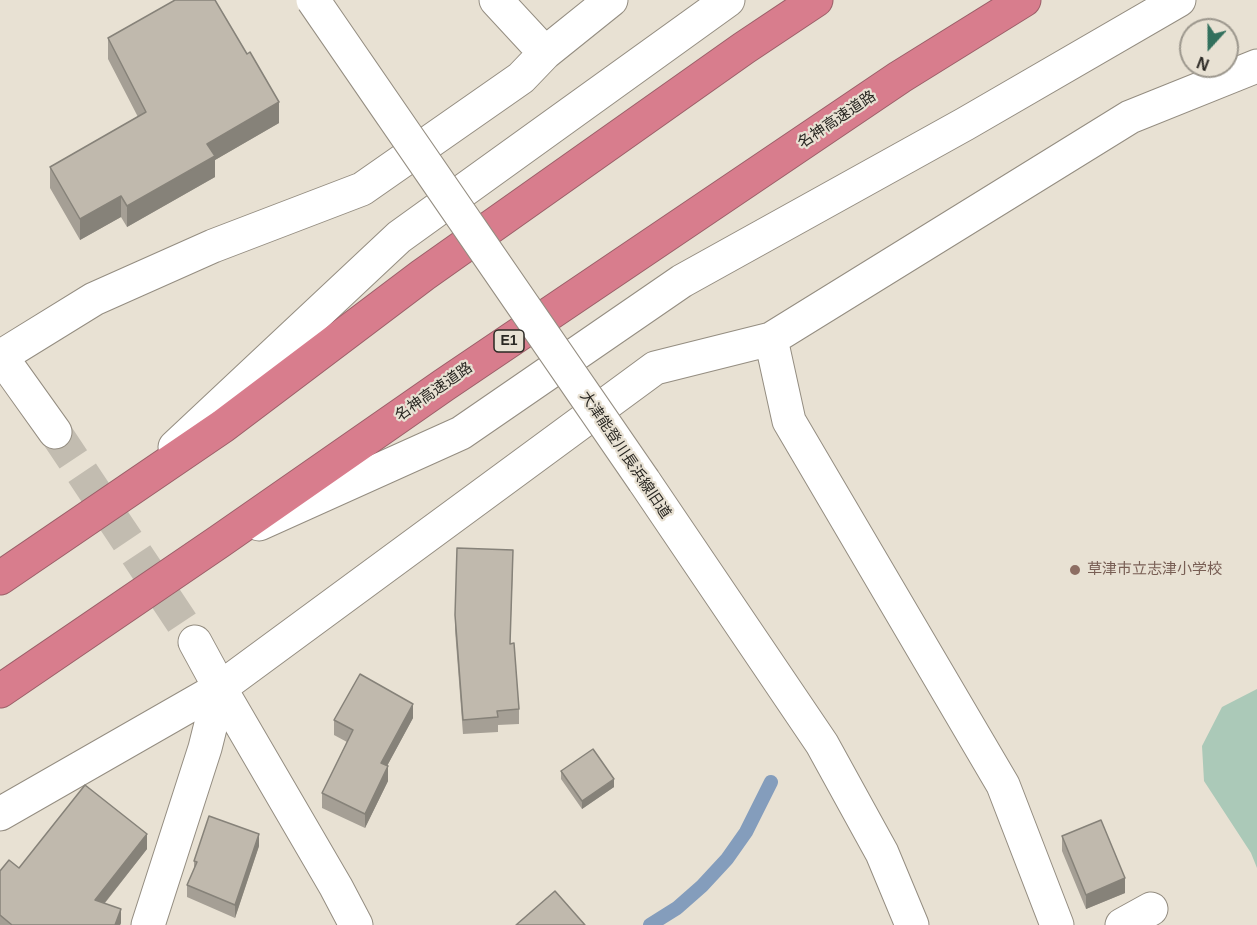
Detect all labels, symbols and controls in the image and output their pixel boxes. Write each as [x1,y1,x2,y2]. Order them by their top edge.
north arrow [1179,18,1239,78]
text: N [1195,53,1212,73]
street label: 名神高速道路 [795,87,879,153]
road number: E1 [494,330,524,352]
street label: 名神高速道路 [392,359,476,425]
street label: 大津能登川長浜線旧道 [576,388,674,522]
place label: 草津市立志津小学校 [1087,561,1222,579]
marker: 草津市立志津小学校 [1068,563,1082,577]

